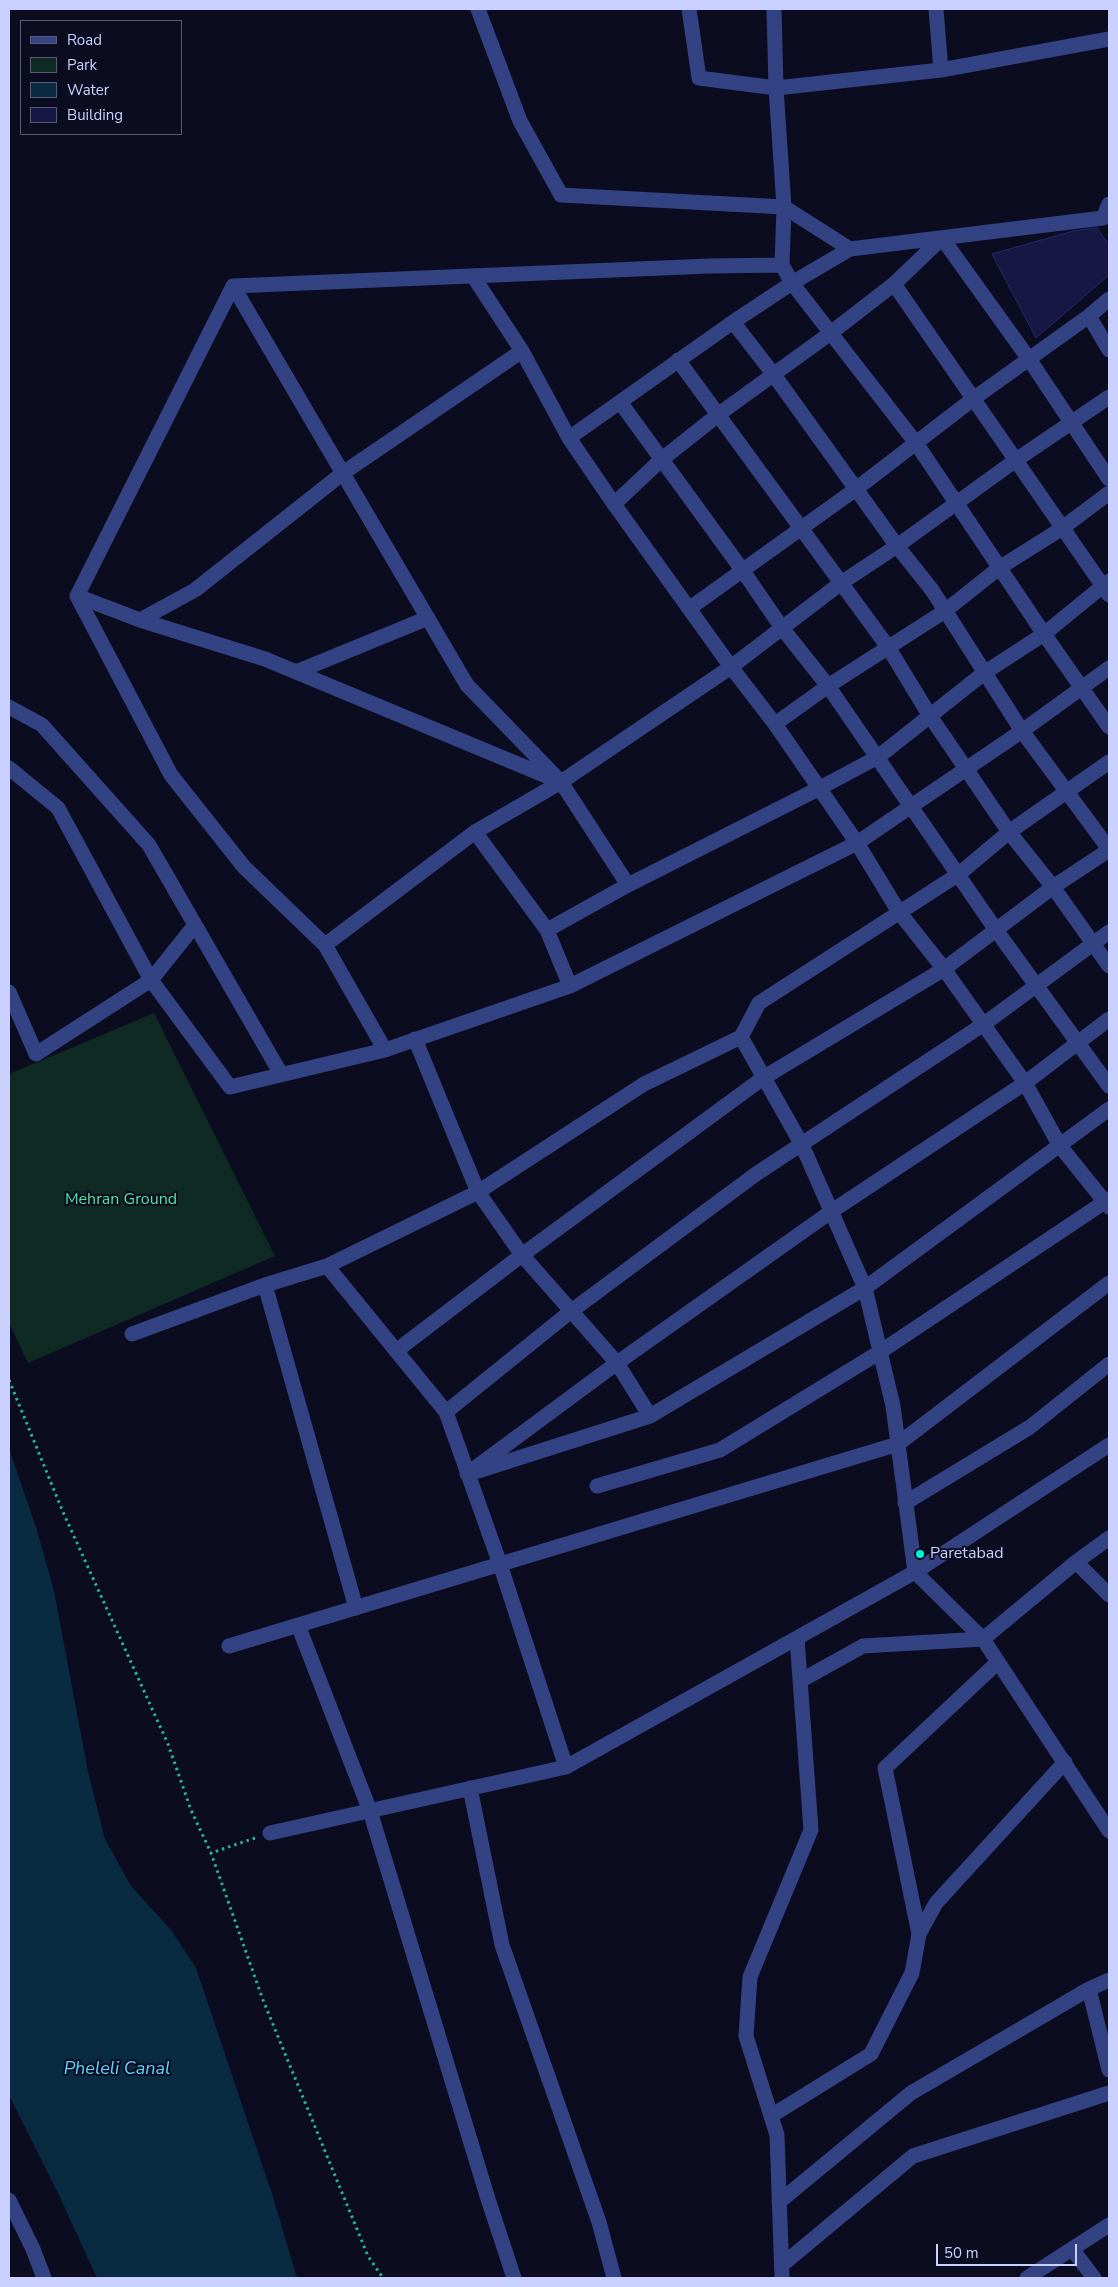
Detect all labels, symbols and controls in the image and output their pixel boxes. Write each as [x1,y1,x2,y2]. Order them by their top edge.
legend [20,20,182,135]
text: Road [67,30,102,50]
text: Park [67,55,97,75]
text: Water [67,80,109,100]
text: Building [67,105,123,125]
park label: Mehran Ground [65,1190,177,1210]
place label: Paretabad [930,1544,1004,1564]
marker: Paretabad [914,1548,926,1560]
water label: Pheleli Canal [64,2059,170,2081]
scale bar [938,2234,1079,2266]
text: 50 m [944,2243,979,2263]

